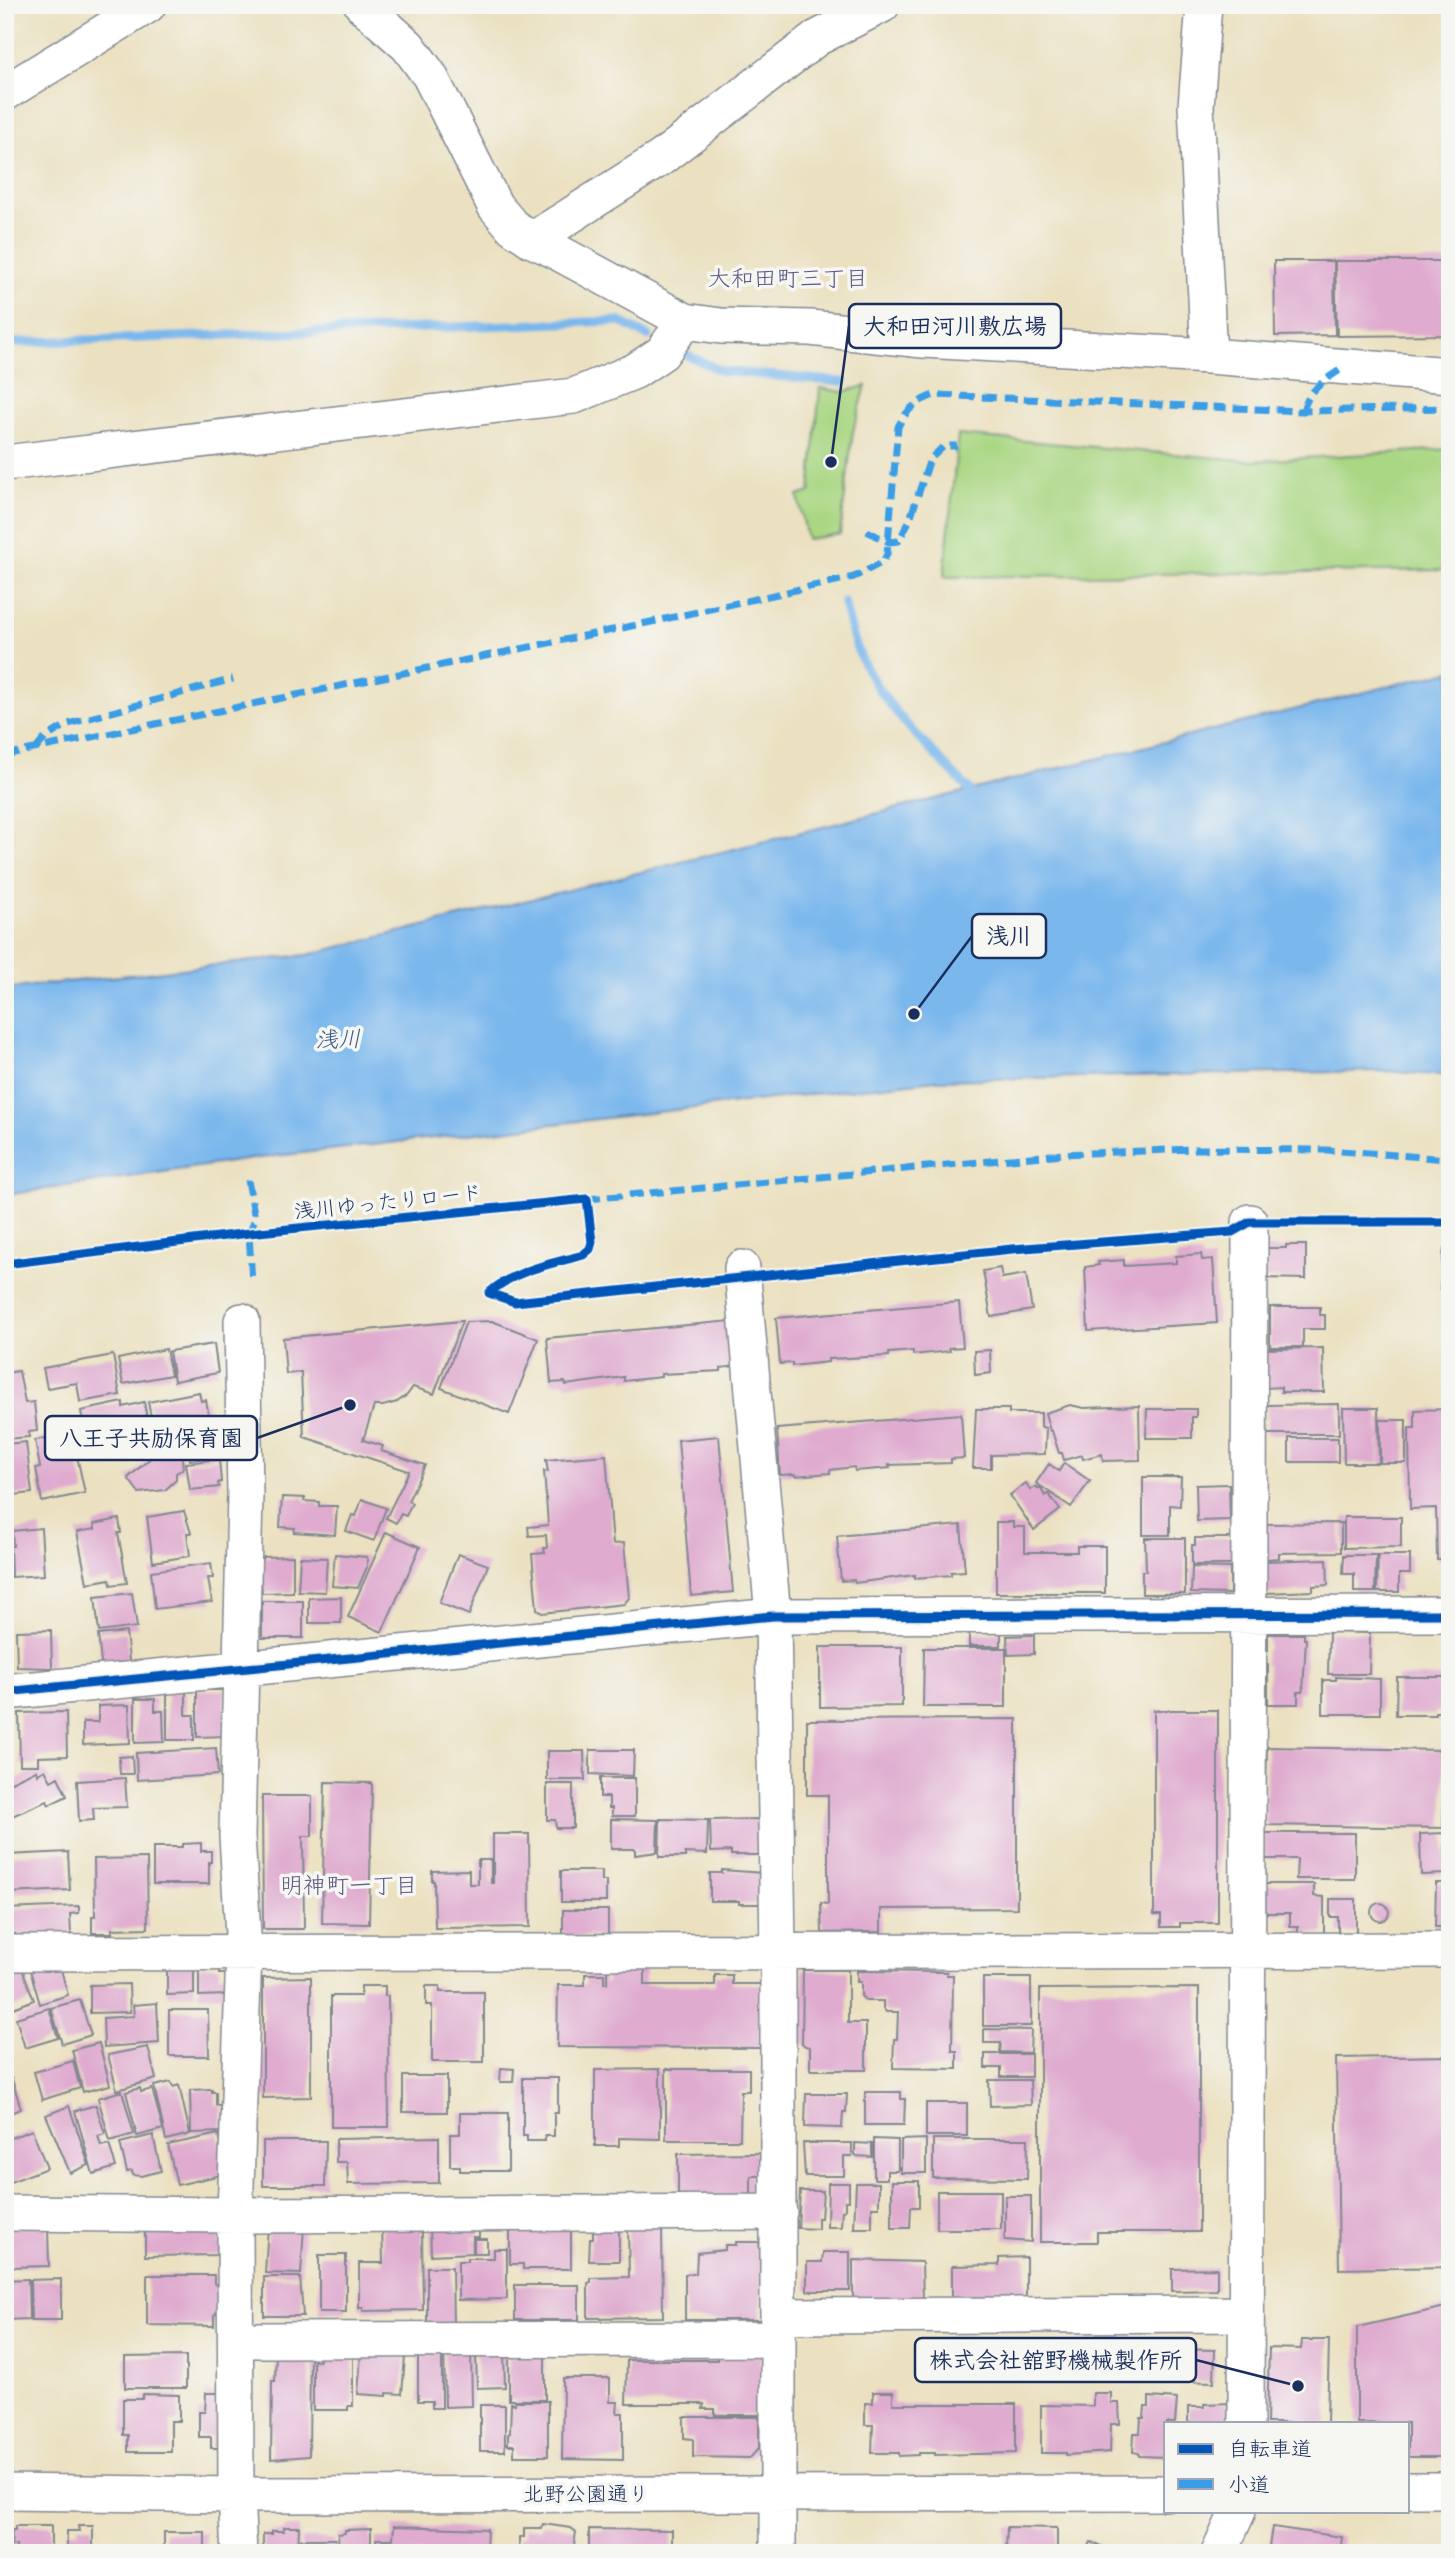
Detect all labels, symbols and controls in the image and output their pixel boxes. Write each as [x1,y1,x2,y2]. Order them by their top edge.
district label: 大和田町三丁目 [708,259,869,294]
callout: 大和田河川敷広場 [849,304,1061,348]
text: 大和田河川敷広場 [863,307,1047,342]
callout: 浅川 [972,914,1046,958]
text: 浅川 [986,917,1032,952]
water label: 浅川 [314,1019,362,1056]
street label: 浅川ゆったりロード [292,1174,483,1226]
callout: 八王子共励保育園 [45,1416,257,1460]
text: 八王子共励保育園 [59,1419,243,1454]
district label: 明神町一丁目 [280,1866,418,1901]
callout: 株式会社舘野機械製作所 [915,2338,1196,2382]
text: 株式会社舘野機械製作所 [930,2341,1183,2376]
legend [1164,2422,1410,2512]
text: 自転車道 [1228,2431,1312,2463]
text: 小道 [1228,2467,1270,2499]
street label: 北野公園通り [523,2476,649,2508]

